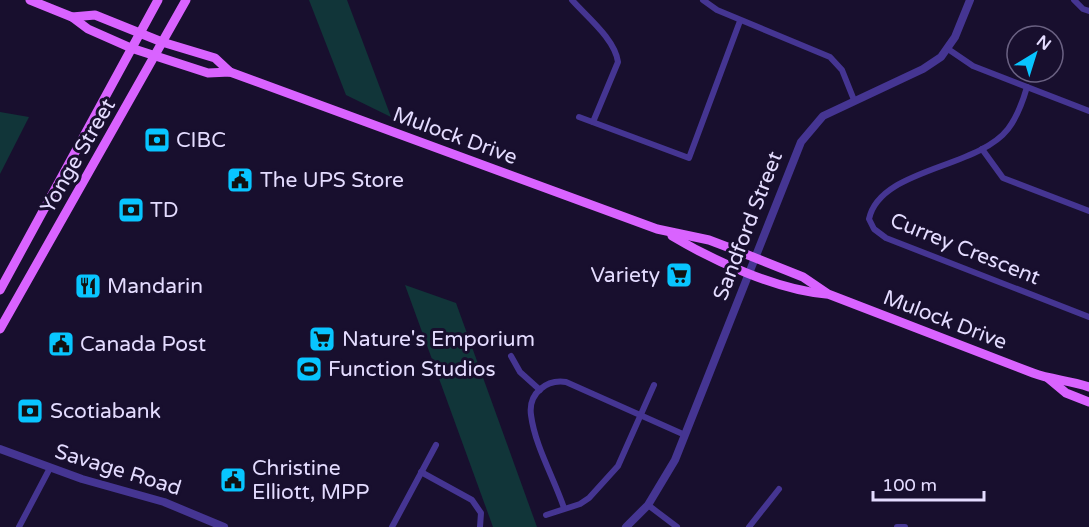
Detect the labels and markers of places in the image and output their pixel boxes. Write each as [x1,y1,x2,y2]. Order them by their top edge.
bank icon: CIBC [142,125,172,155]
place label: CIBC [176,128,226,153]
public building icon: The UPS Store [225,165,255,195]
place label: The UPS Store [260,168,404,193]
bank icon: TD [116,195,146,225]
place label: TD [150,198,179,223]
supermarket icon: Variety [664,260,694,290]
place label: Variety [590,263,660,288]
restaurant icon: Mandarin [73,271,103,301]
place label: Mandarin [107,274,203,299]
supermarket icon: Nature's Emporium [307,324,337,354]
place label: Nature's Emporium [342,327,535,352]
public building icon: Canada Post [46,329,76,359]
place label: Canada Post [80,332,206,357]
sports icon: Function Studios [294,354,324,384]
place label: Function Studios [328,357,496,382]
bank icon: Scotiabank [15,396,45,426]
place label: Scotiabank [50,399,161,424]
place label: Christine Elliott, MPP [252,456,369,505]
public building icon: Christine Elliott, MPP [218,465,248,495]

